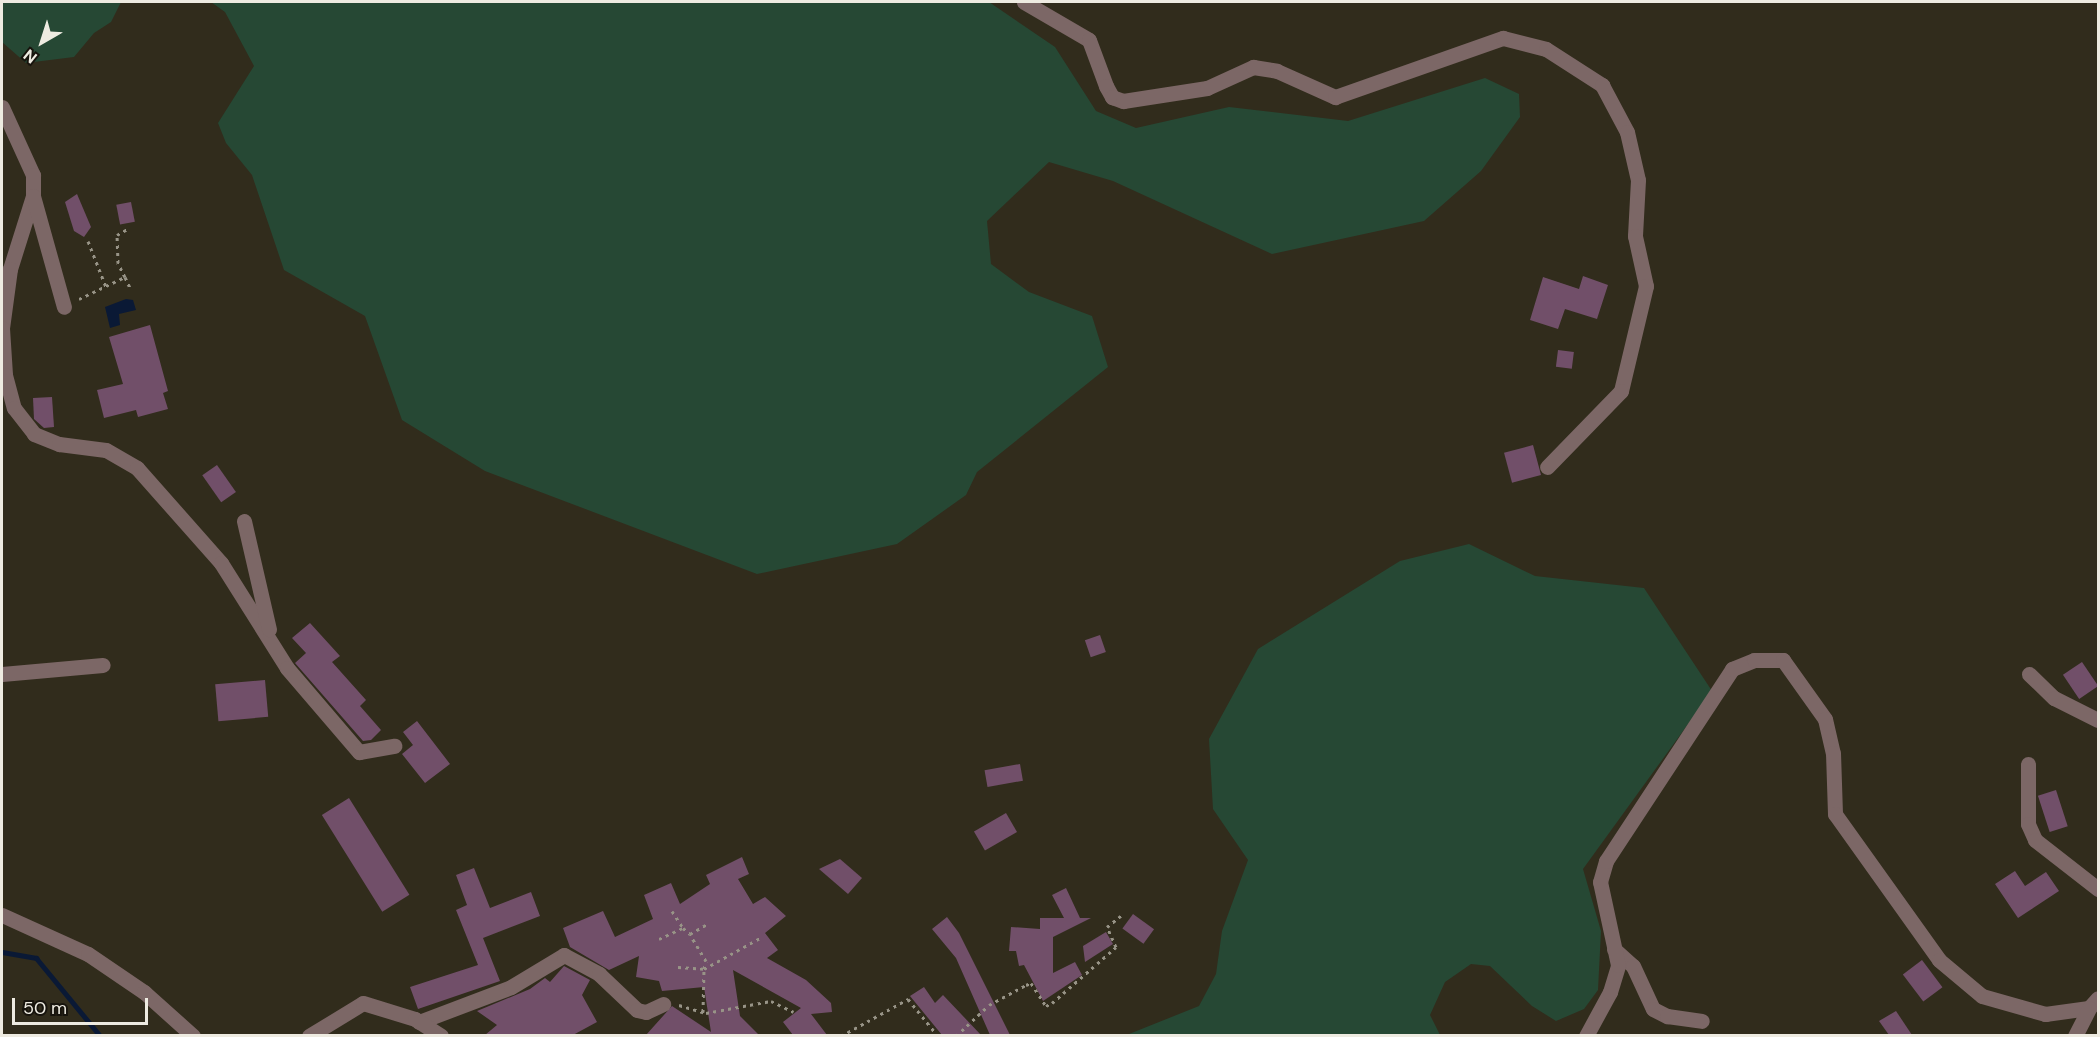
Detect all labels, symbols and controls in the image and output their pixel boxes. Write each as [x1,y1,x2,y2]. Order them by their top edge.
north arrow [12,12,72,72]
text: N [19,45,42,68]
scale bar [15,986,152,1024]
text: 50 m [23,996,67,1020]

